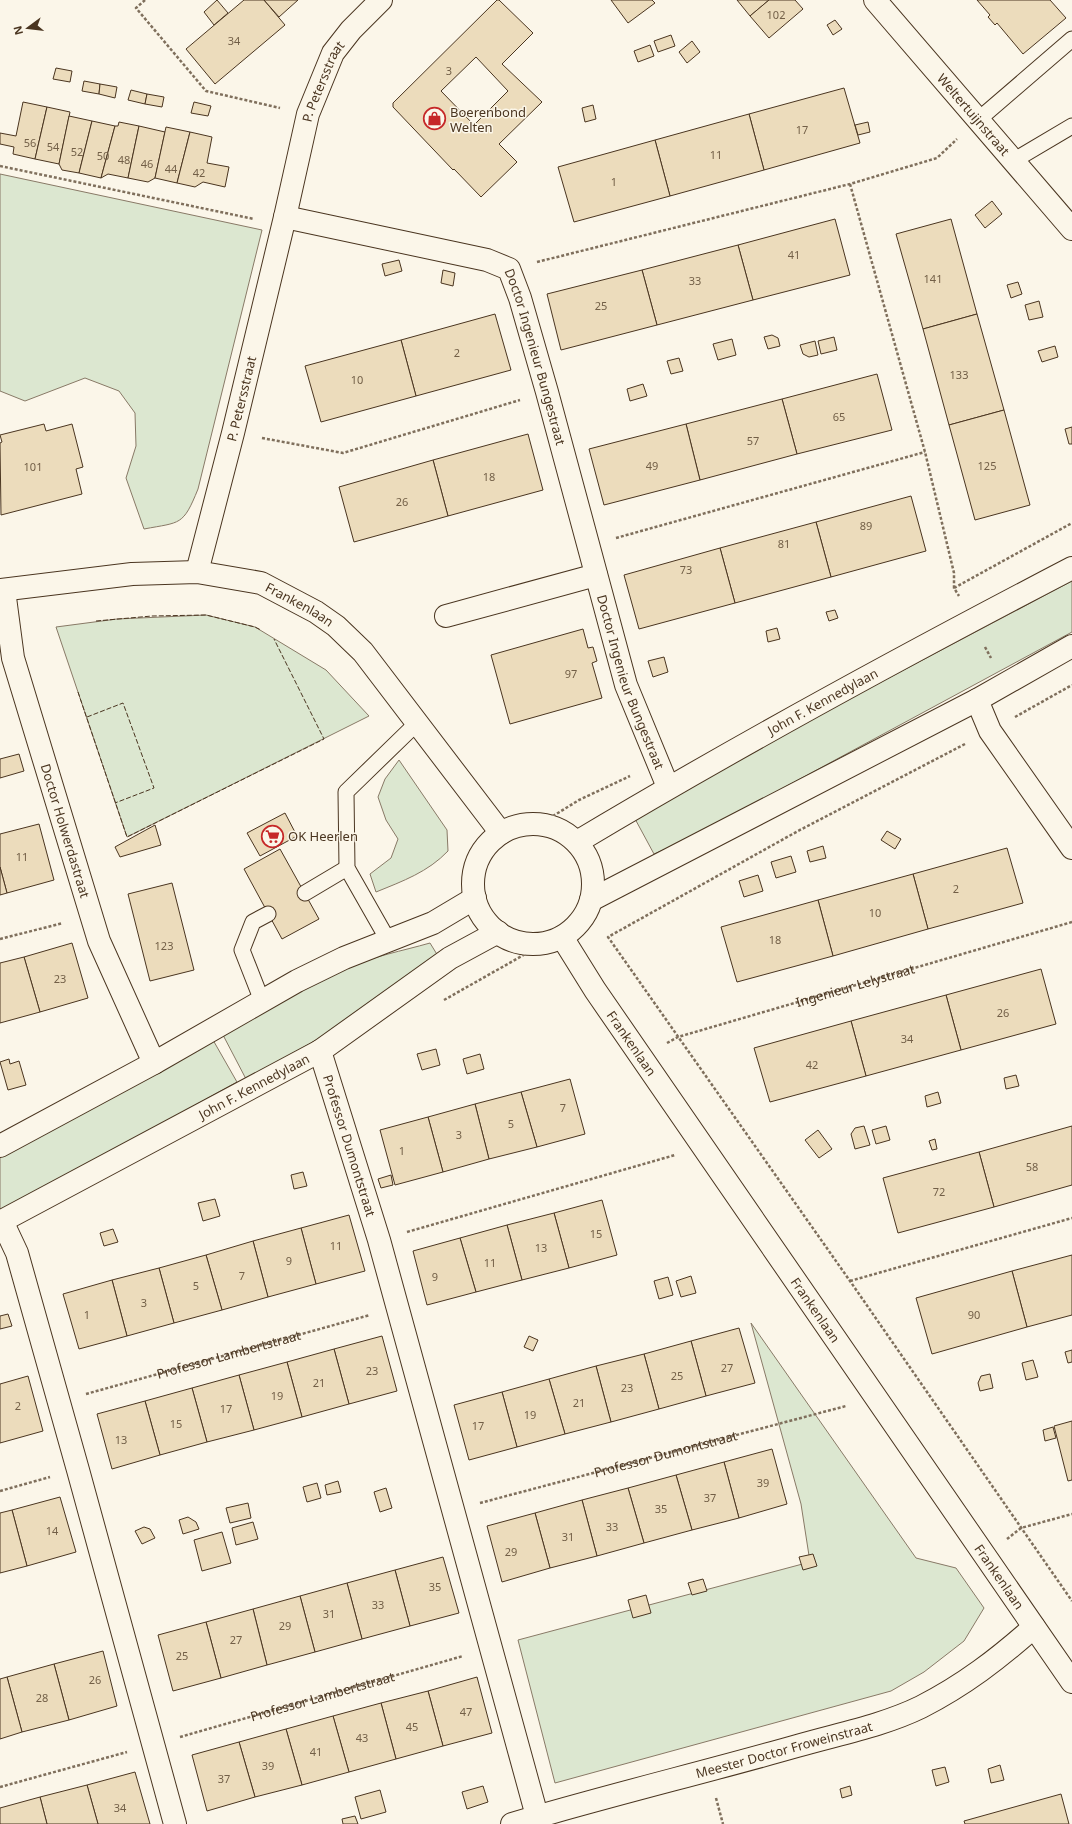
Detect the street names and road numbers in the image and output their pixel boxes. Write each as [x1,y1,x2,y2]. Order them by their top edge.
street label: P. Petersstraat [297,37,349,124]
street label: Weltertuijnstraat [933,70,1014,160]
street label: Doctor Ingenieur Bungestraat [501,266,570,447]
street label: P. Petersstraat [222,354,260,443]
street label: Frankenlaan [262,578,337,631]
street label: Doctor Ingenieur Bungestraat [593,593,669,772]
street label: John F. Kennedylaan [763,664,881,740]
street label: Doctor Holwerdastraat [37,761,94,900]
street label: Ingenieur Lelystraat [794,959,917,1011]
street label: Frankenlaan [603,1007,660,1079]
street label: John F. Kennedylaan [194,1049,313,1124]
street label: Professor Dumontstraat [319,1072,380,1219]
street label: Frankenlaan [787,1274,844,1346]
street label: Professor Lambertstraat [154,1326,303,1383]
street label: Professor Dumontstraat [592,1426,739,1481]
street label: Frankenlaan [971,1540,1028,1613]
street label: Professor Lambertstraat [248,1667,397,1725]
street label: Meester Doctor Froweinstraat [694,1717,875,1782]

